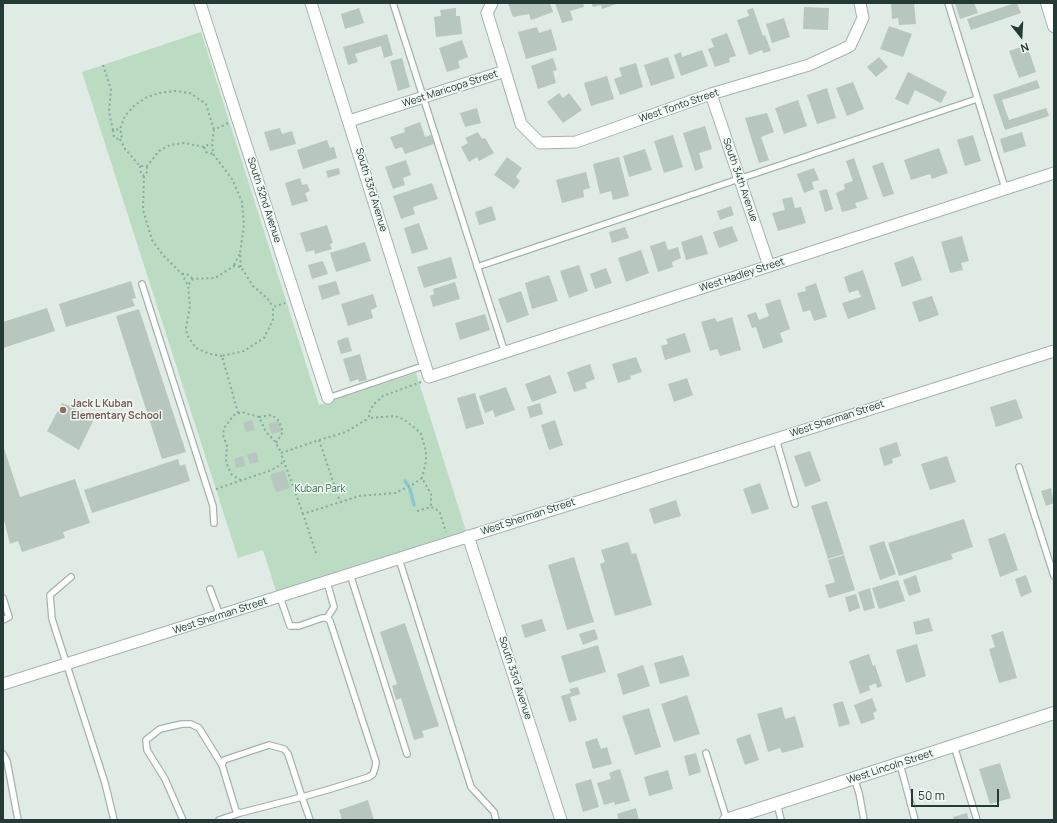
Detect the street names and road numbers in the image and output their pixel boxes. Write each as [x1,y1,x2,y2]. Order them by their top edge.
street label: West Maricopa Street [401,68,499,110]
street label: West Tonto Street [637,87,721,125]
street label: South 34th Avenue [720,137,760,223]
street label: South 33rd Avenue [353,147,389,233]
street label: South 32nd Avenue [245,156,283,244]
street label: West Hadley Street [698,256,786,294]
street label: West Sherman Street [788,398,886,440]
street label: West Sherman Street [479,496,577,538]
street label: West Sherman Street [171,595,269,637]
street label: South 33rd Avenue [496,635,534,721]
street label: West Lincoln Street [845,747,935,787]

